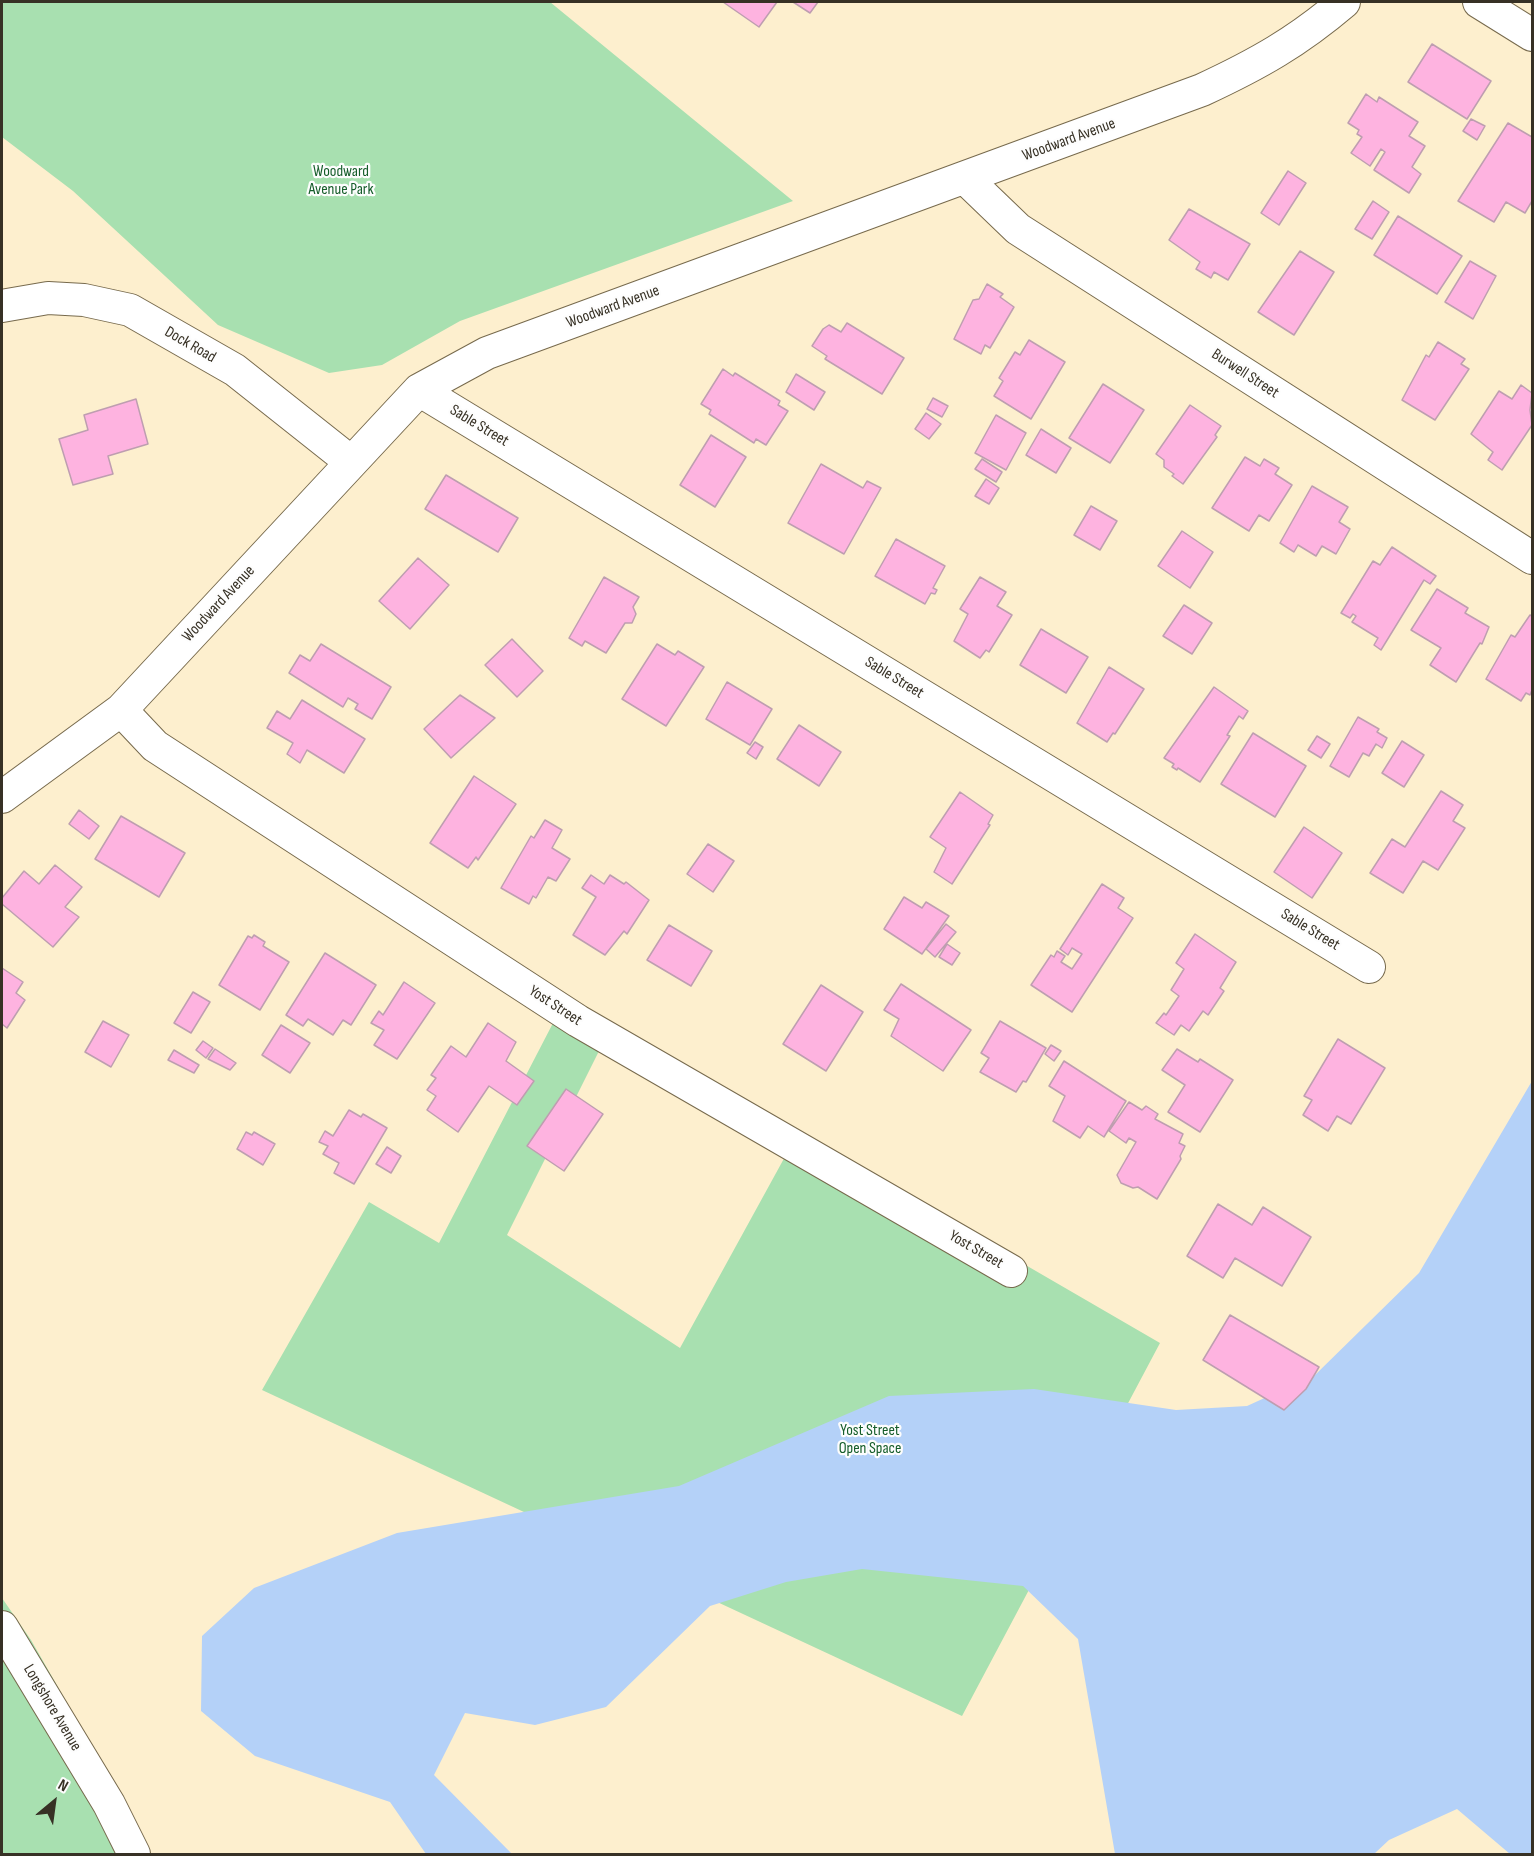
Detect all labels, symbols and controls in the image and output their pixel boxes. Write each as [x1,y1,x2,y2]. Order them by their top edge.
street label: Woodward Avenue [1020,114,1118,166]
park label: Woodward Avenue Park [308,162,374,200]
street label: Woodward Avenue [564,281,662,333]
street label: Dock Road [161,323,219,367]
street label: Burwell Street [1208,345,1282,403]
street label: Sable Street [446,401,512,451]
street label: Woodward Avenue [179,562,259,646]
street label: Sable Street [861,653,927,703]
street label: Sable Street [1277,905,1343,955]
street label: Yost Street [525,982,585,1030]
street label: Yost Street [945,1227,1007,1273]
park label: Yost Street Open Space [839,1421,901,1459]
street label: Longshore Avenue [19,1661,85,1755]
north arrow [24,1772,84,1832]
text: N [55,1775,71,1796]

